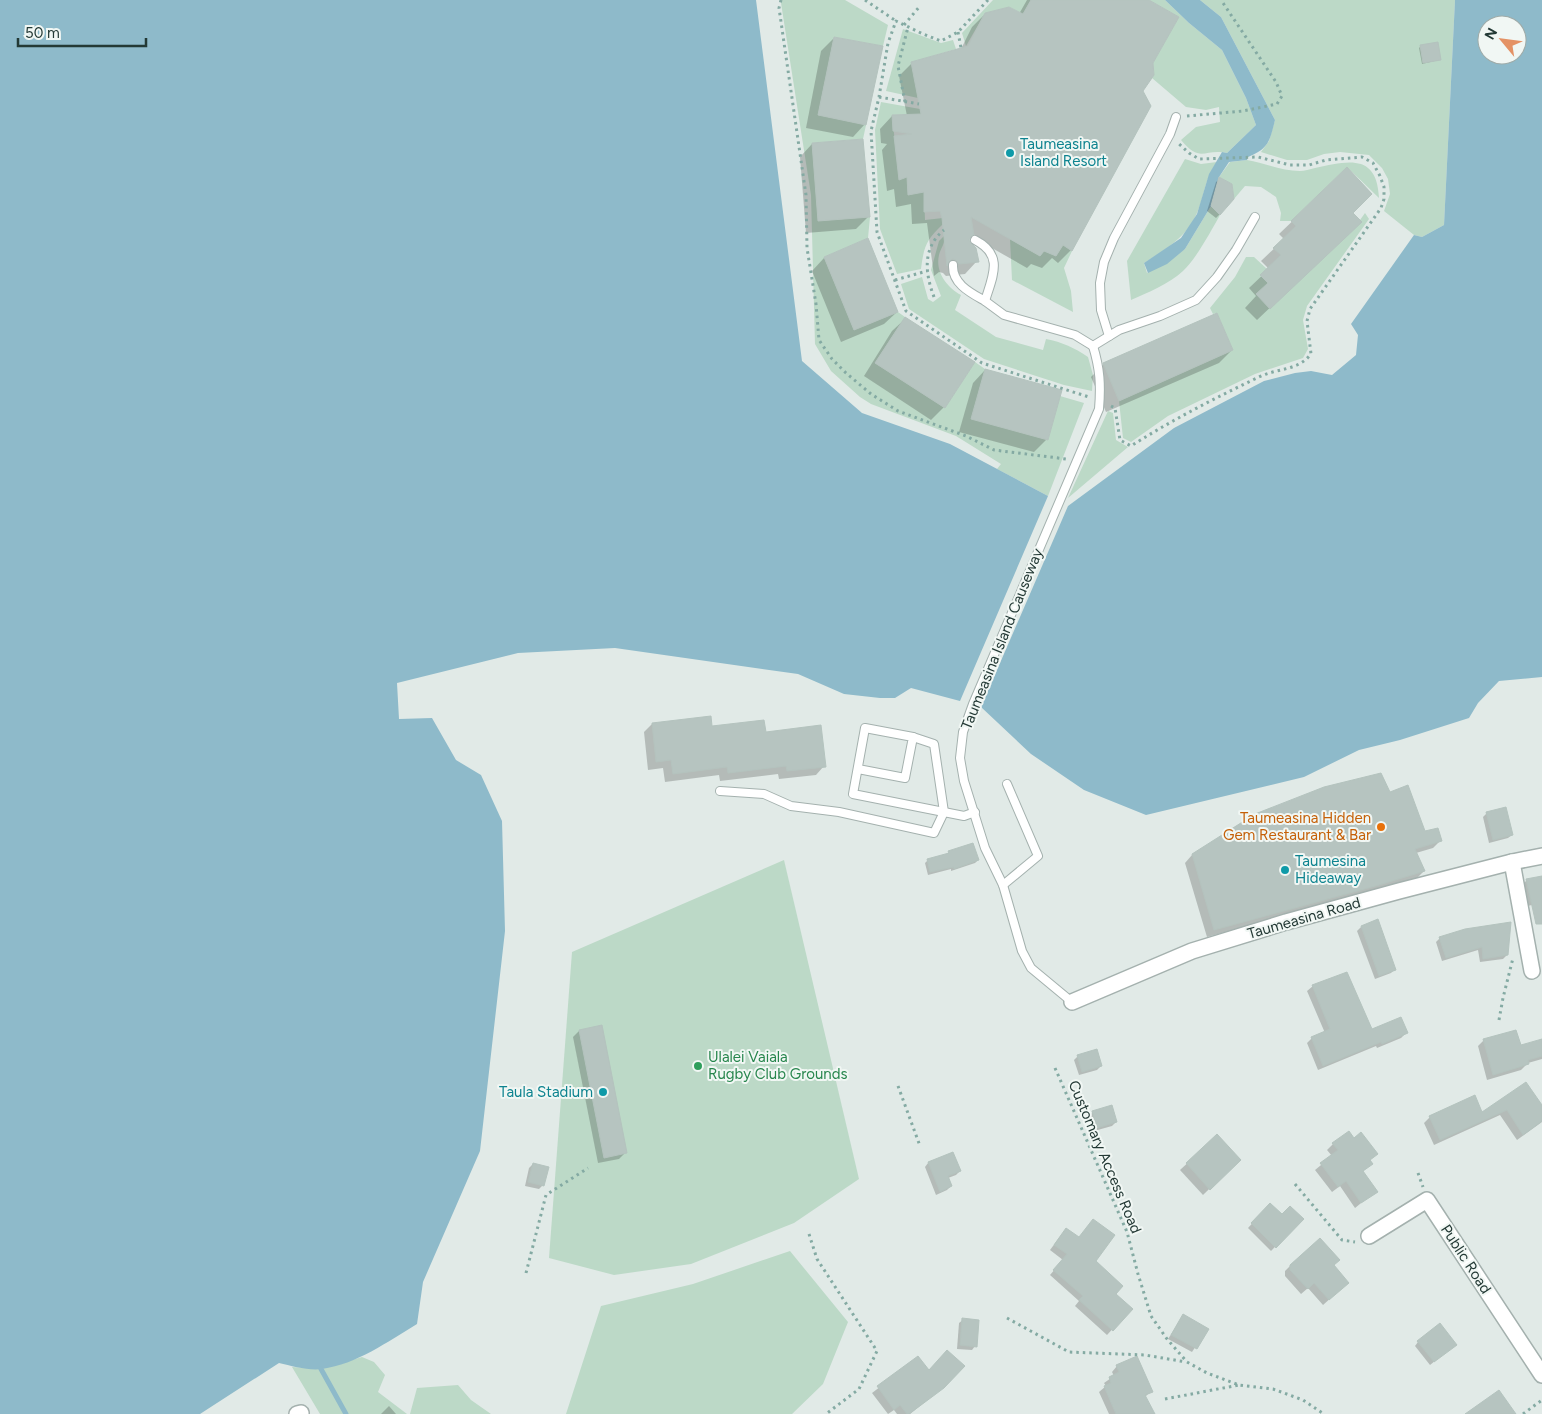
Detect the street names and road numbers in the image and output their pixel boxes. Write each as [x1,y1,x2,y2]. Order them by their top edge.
street label: Taumeasina Island Causeway [957,546,1047,732]
street label: Taumeasina Road [1245,893,1363,943]
street label: Customary Access Road [1065,1078,1145,1236]
street label: Public Road [1437,1221,1495,1297]

